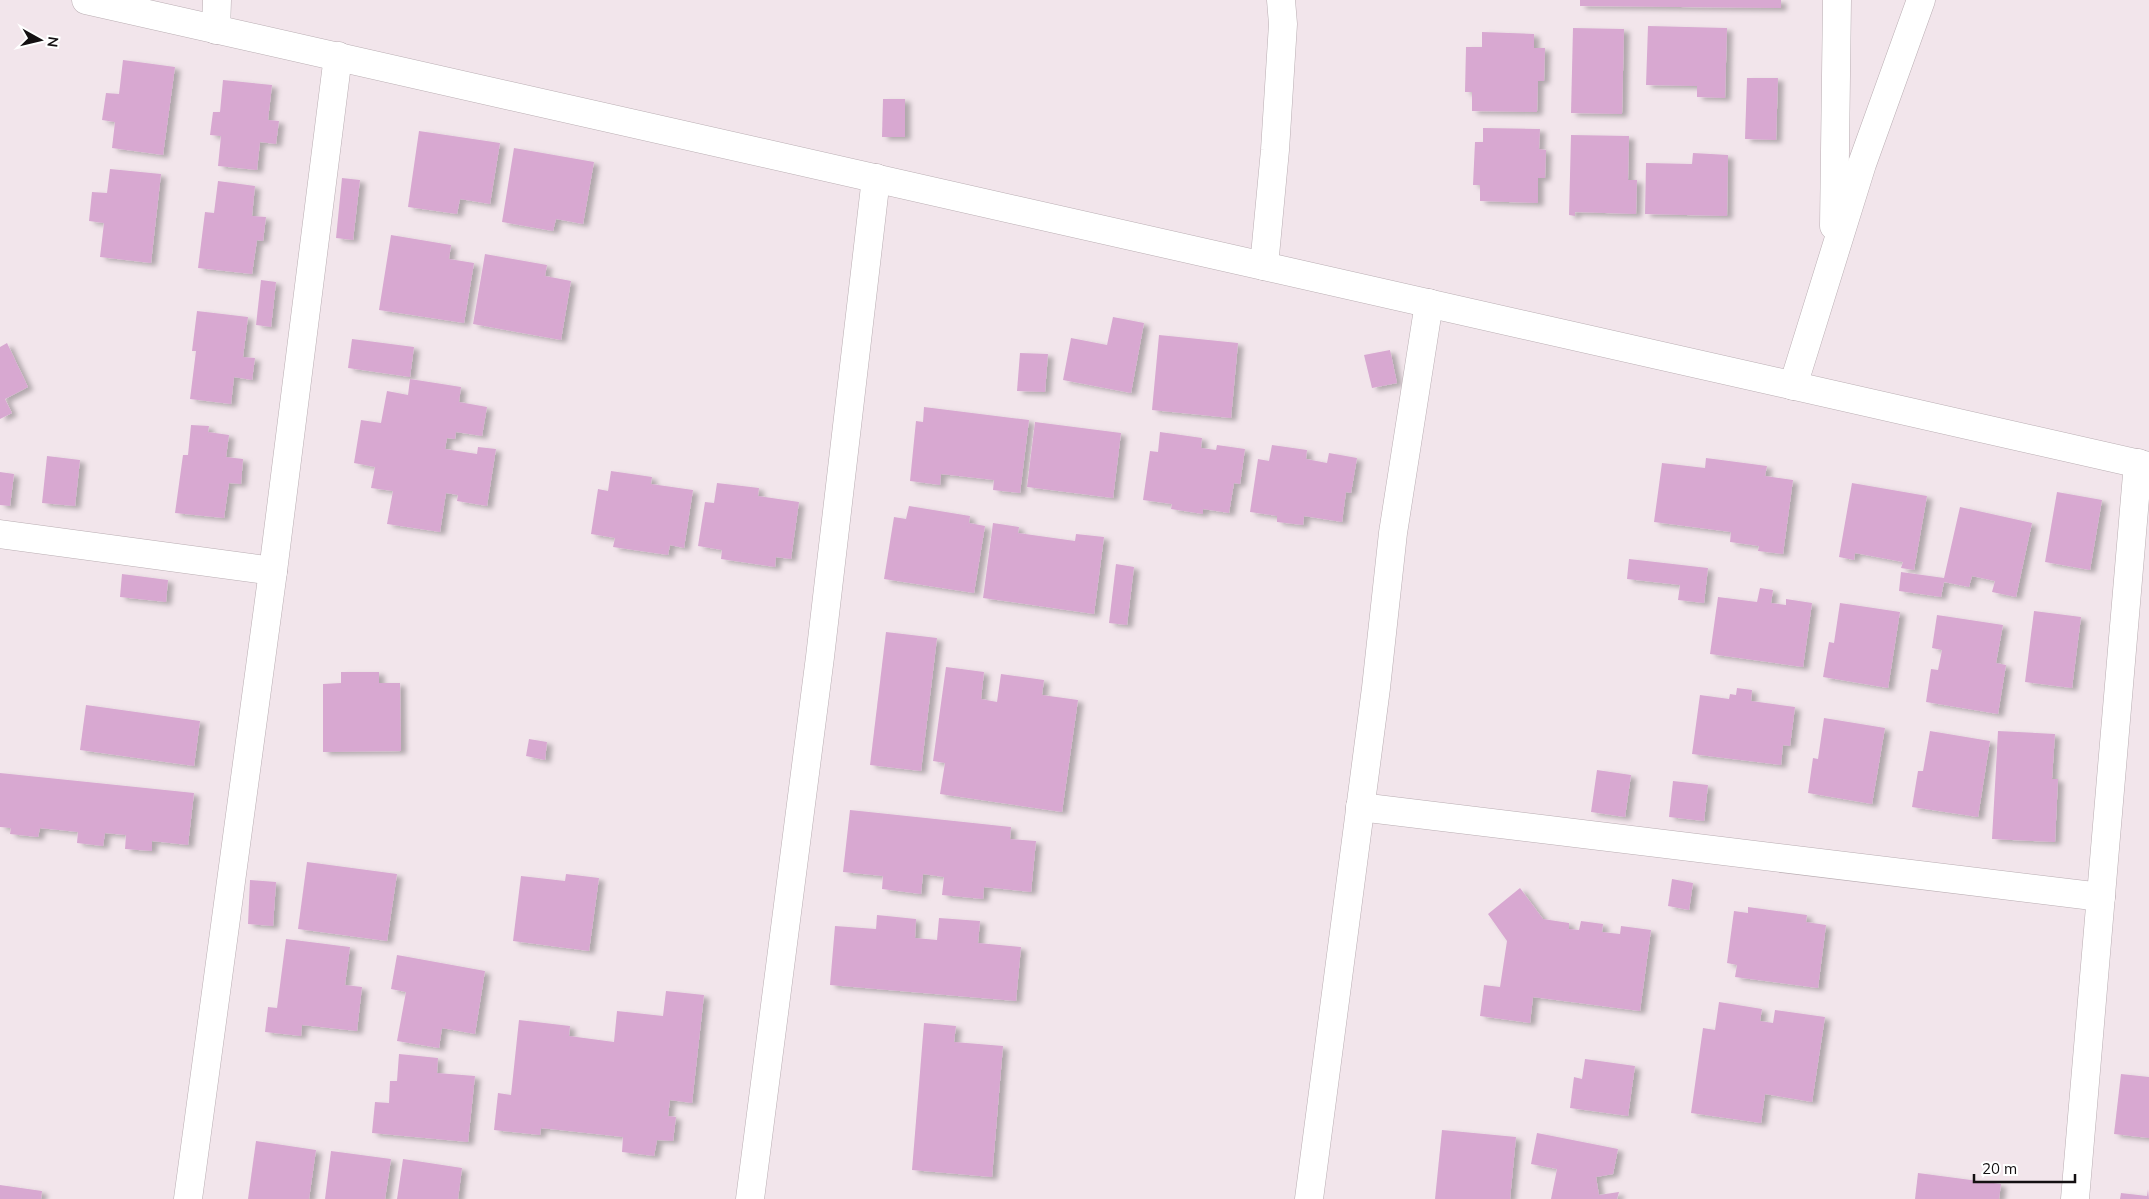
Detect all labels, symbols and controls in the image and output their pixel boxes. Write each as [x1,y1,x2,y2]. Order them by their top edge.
north arrow [15,15,65,65]
text: N [43,35,63,48]
scale bar [1974,1152,2075,1184]
text: 20 m [1982,1159,2017,1178]

